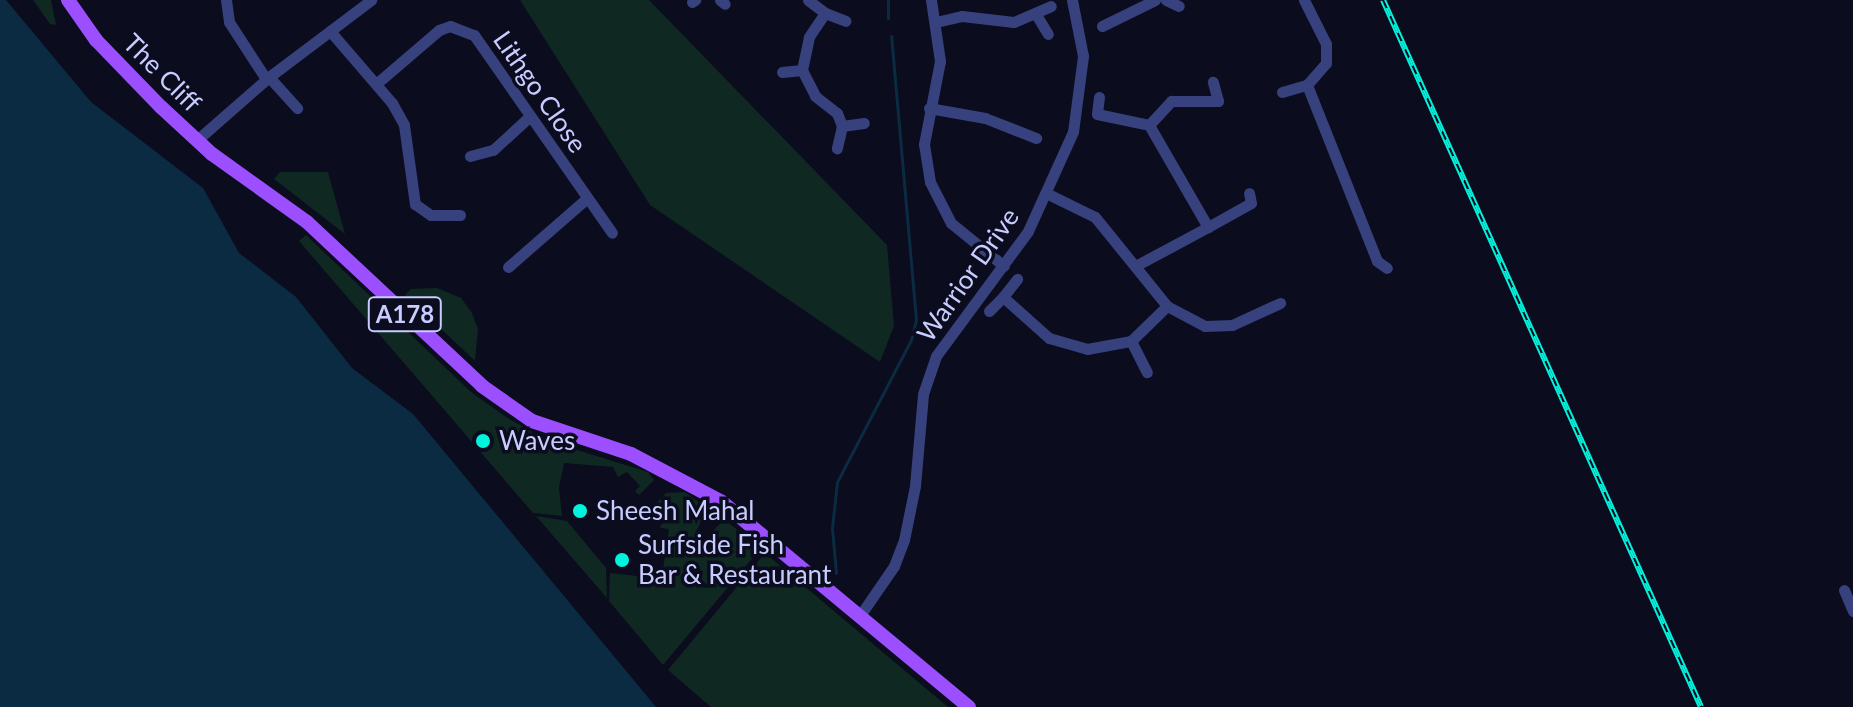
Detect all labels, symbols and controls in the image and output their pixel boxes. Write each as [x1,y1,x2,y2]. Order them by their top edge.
street label: Lithgo Close [487,25,593,159]
street label: The Cliff [117,28,207,118]
street label: Warrior Drive [910,202,1026,348]
road number: A178 [367,294,443,334]
place label: Waves [499,425,575,457]
marker: Waves [474,432,492,450]
place label: Sheesh Mahal [596,495,755,527]
marker: Sheesh Mahal [571,502,589,520]
place label: Surfside Fish Bar & Restaurant [638,529,832,590]
marker: Surfside Fish Bar & Restaurant [613,551,631,569]

